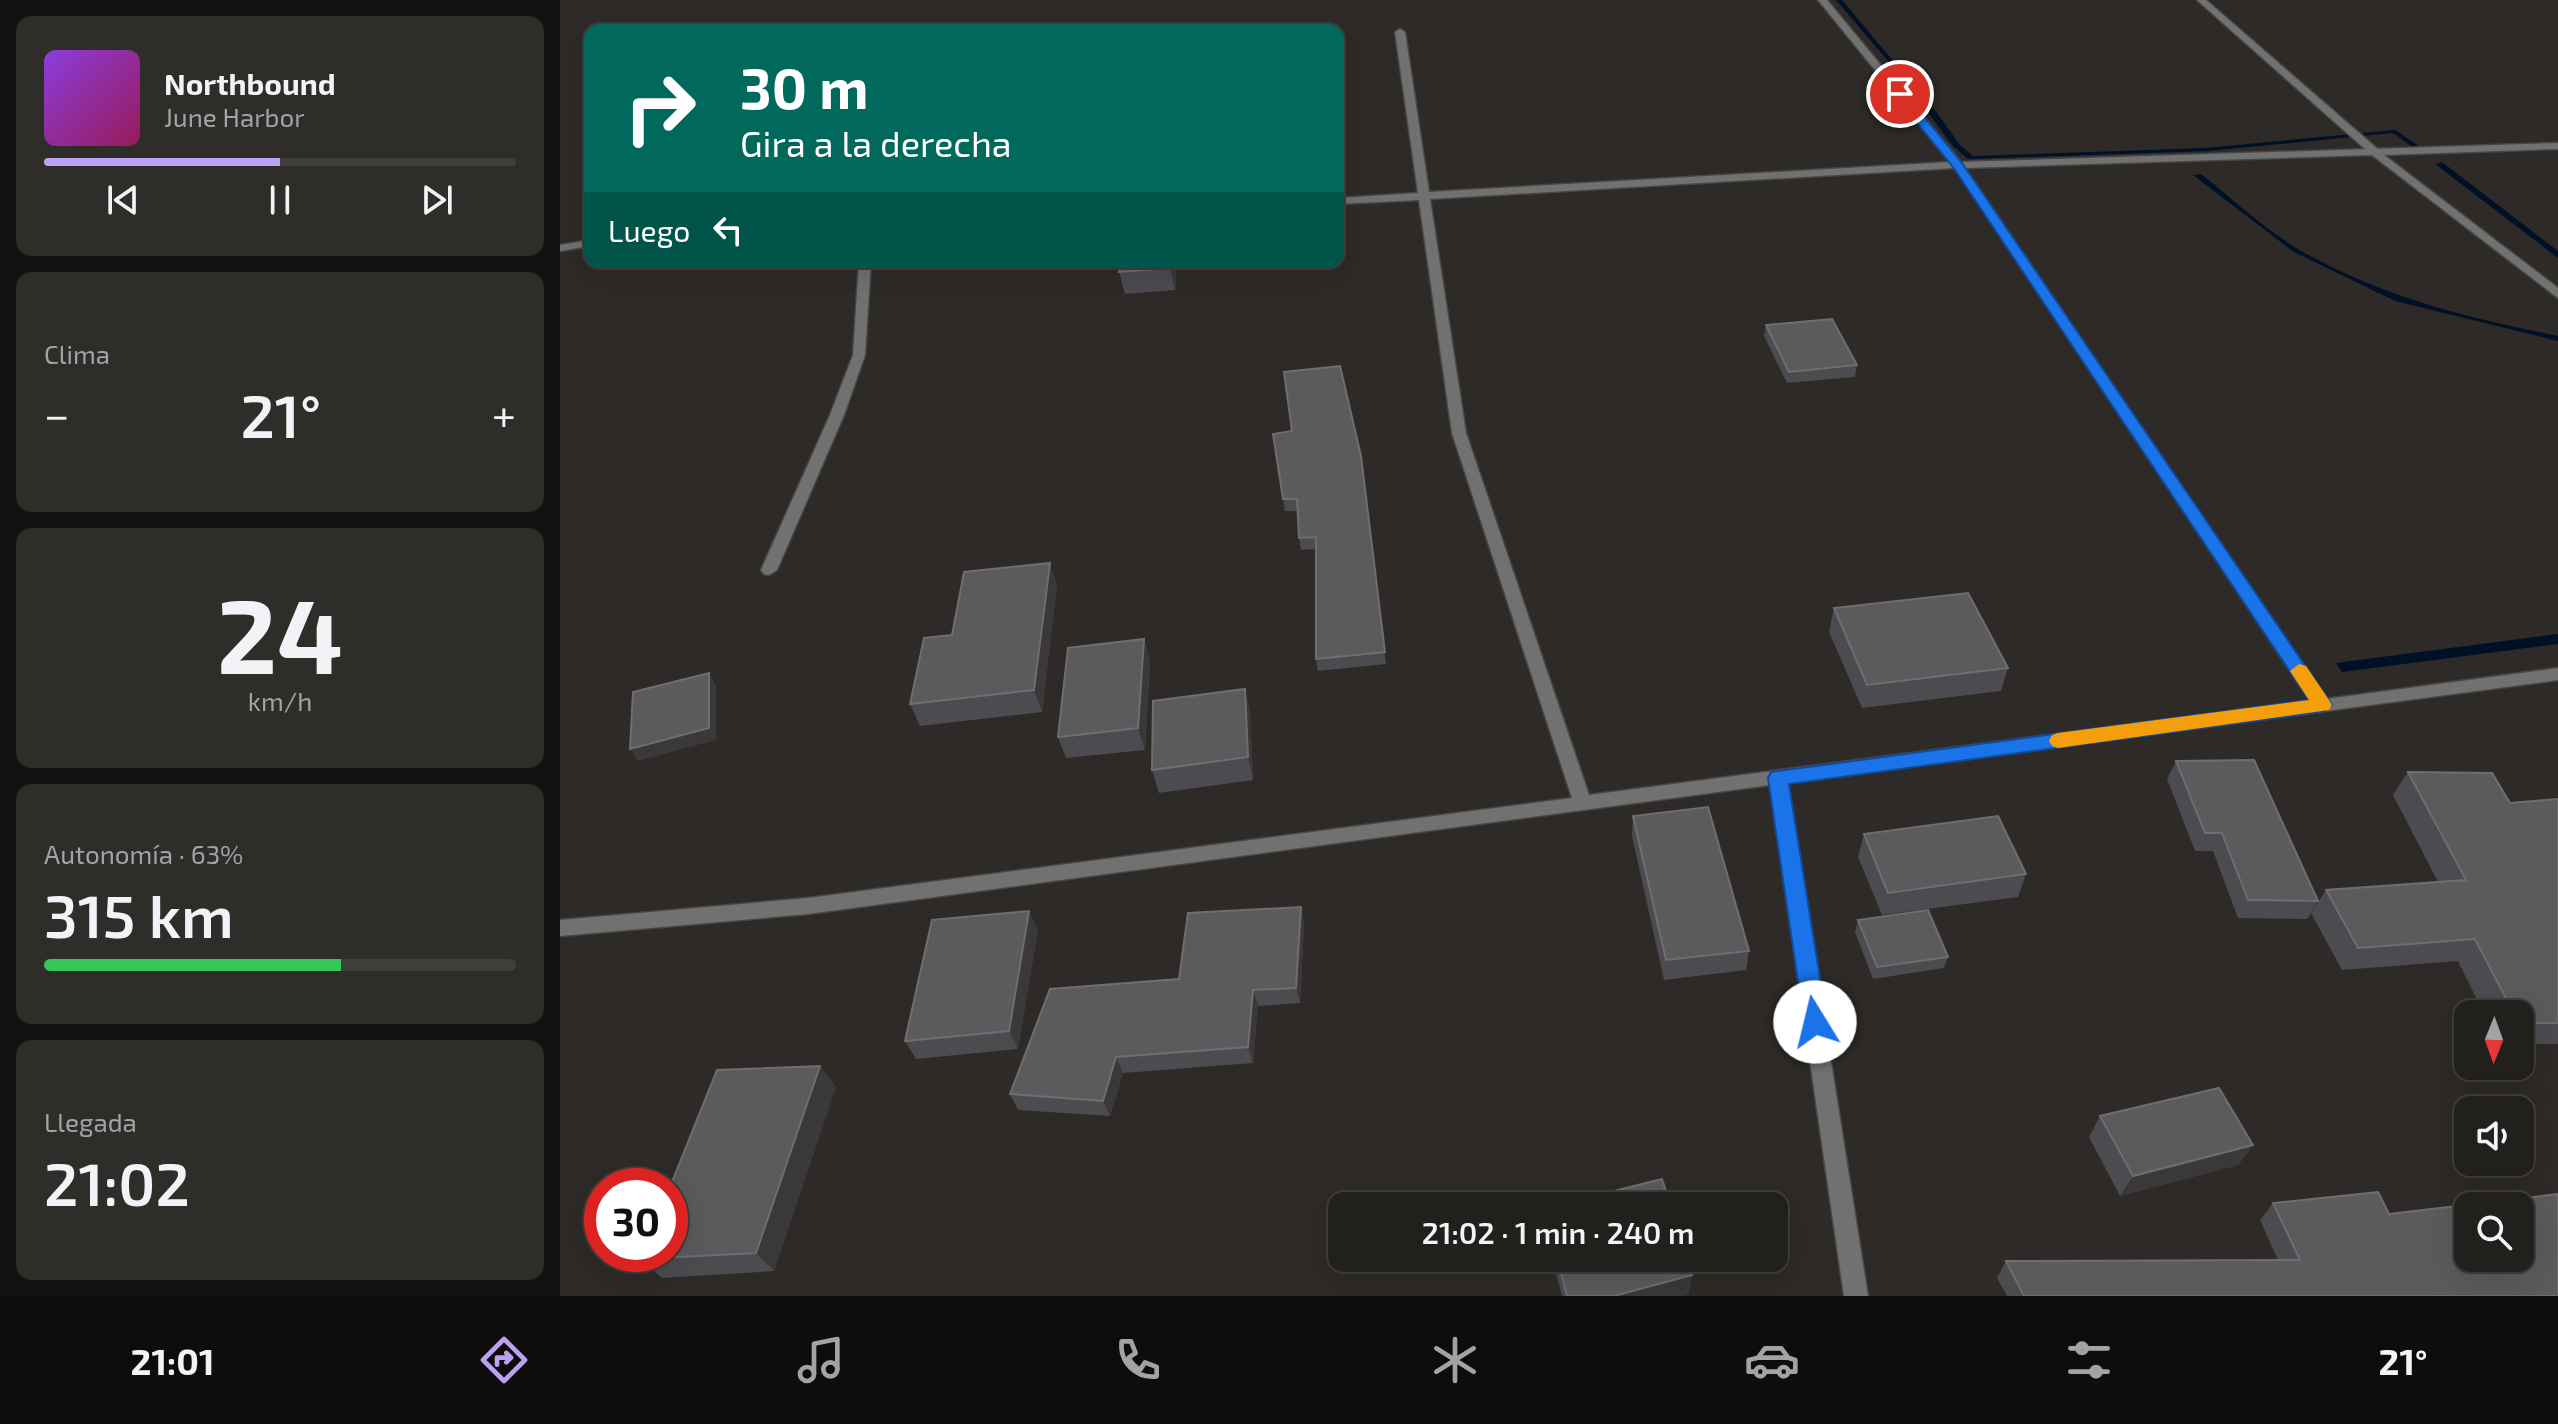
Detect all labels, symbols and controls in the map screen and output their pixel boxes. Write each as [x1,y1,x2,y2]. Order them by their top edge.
text: 30 m [740,53,869,120]
icon: right [608,56,712,160]
pin [1866,60,1934,128]
text: Northbound [164,65,336,101]
icon: arrive [1878,72,1922,116]
text: June Harbor [164,101,305,132]
text: Gira a la derecha [740,121,1012,164]
icon: previous [101,178,145,222]
icon: pause [258,178,302,222]
icon: next [415,178,459,222]
icon: left [706,208,750,252]
text: Luego [608,212,690,248]
text: Clima [44,338,110,369]
text: 21° [240,378,321,450]
text: − [44,387,70,440]
text: + [492,387,516,440]
text: 24 [217,570,343,695]
text: km/h [248,685,312,716]
text: Autonomía · 63% [44,838,243,869]
text: 315 km [44,878,234,950]
position arrow [1773,980,1857,1064]
north arrow [2454,1000,2534,1080]
map controls [2454,1000,2534,1272]
button: sound [2454,1096,2534,1176]
text: Llegada [44,1106,137,1137]
text: 21:02 [44,1146,190,1218]
speed limit sign: 30 [584,1168,688,1272]
button: search [2454,1192,2534,1272]
text: 21:02 · 1 min · 240 m [1422,1214,1694,1250]
icon: directions [476,1332,532,1388]
icon: music [793,1332,849,1388]
icon: phone [1110,1332,1166,1388]
icon: climate [1427,1332,1483,1388]
icon: car [1744,1332,1800,1388]
icon: filters [2061,1332,2117,1388]
text: 21:01 [131,1339,215,1382]
text: 21° [2379,1339,2427,1382]

